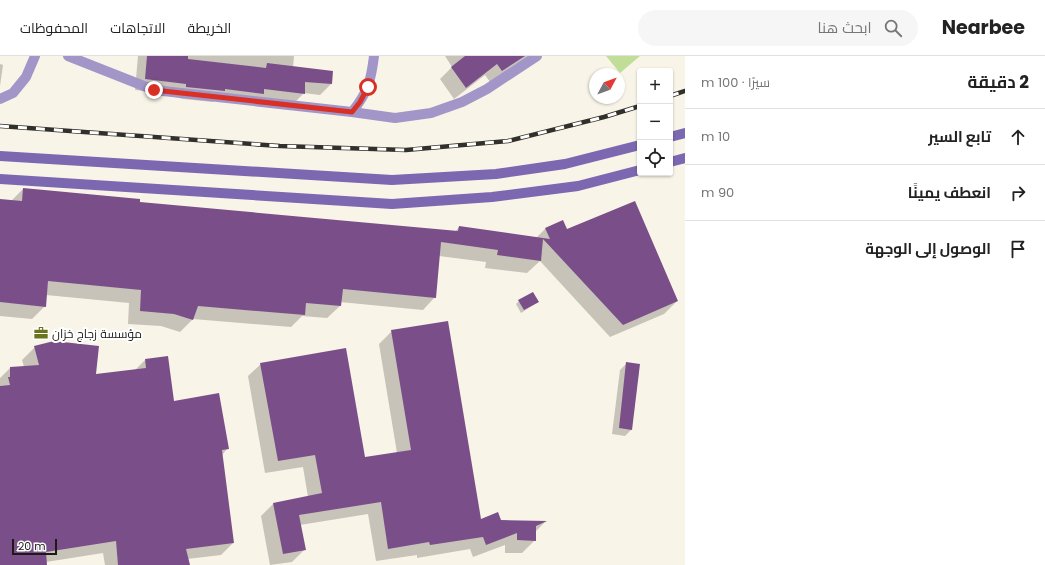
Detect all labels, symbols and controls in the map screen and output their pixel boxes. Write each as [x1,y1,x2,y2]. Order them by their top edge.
search box [638,10,918,46]
text: Nearbee [942,14,1025,41]
text: ابحث هنا [818,17,872,38]
icon: search [882,17,904,39]
text: المحفوظات [20,18,88,38]
text: الاتجاهات [110,18,166,38]
text: الخريطة [188,18,231,38]
north arrow [589,68,625,104]
map controls [637,68,673,176]
button: + [637,68,673,104]
text: 2 دقيقة [968,70,1029,94]
text: سيرًا · 100 m [701,73,770,92]
route start [359,78,377,96]
route end [145,81,163,99]
button: − [637,104,673,140]
text: تابع السير [928,126,991,147]
icon: ahead [1007,126,1029,148]
text: 10 m [701,127,730,146]
button: locate [637,140,673,176]
text: انعطف يمينًا [908,182,991,203]
icon: right [1007,182,1029,204]
text: 90 m [701,183,734,202]
text: الوصول إلى الوجهة [865,238,991,259]
icon: arrive [1007,238,1029,260]
office icon: مؤسسة زجاج خزان [33,325,49,341]
place label: مؤسسة زجاج خزان [52,325,142,342]
scale bar [12,537,57,556]
text: 20 m [18,538,46,554]

